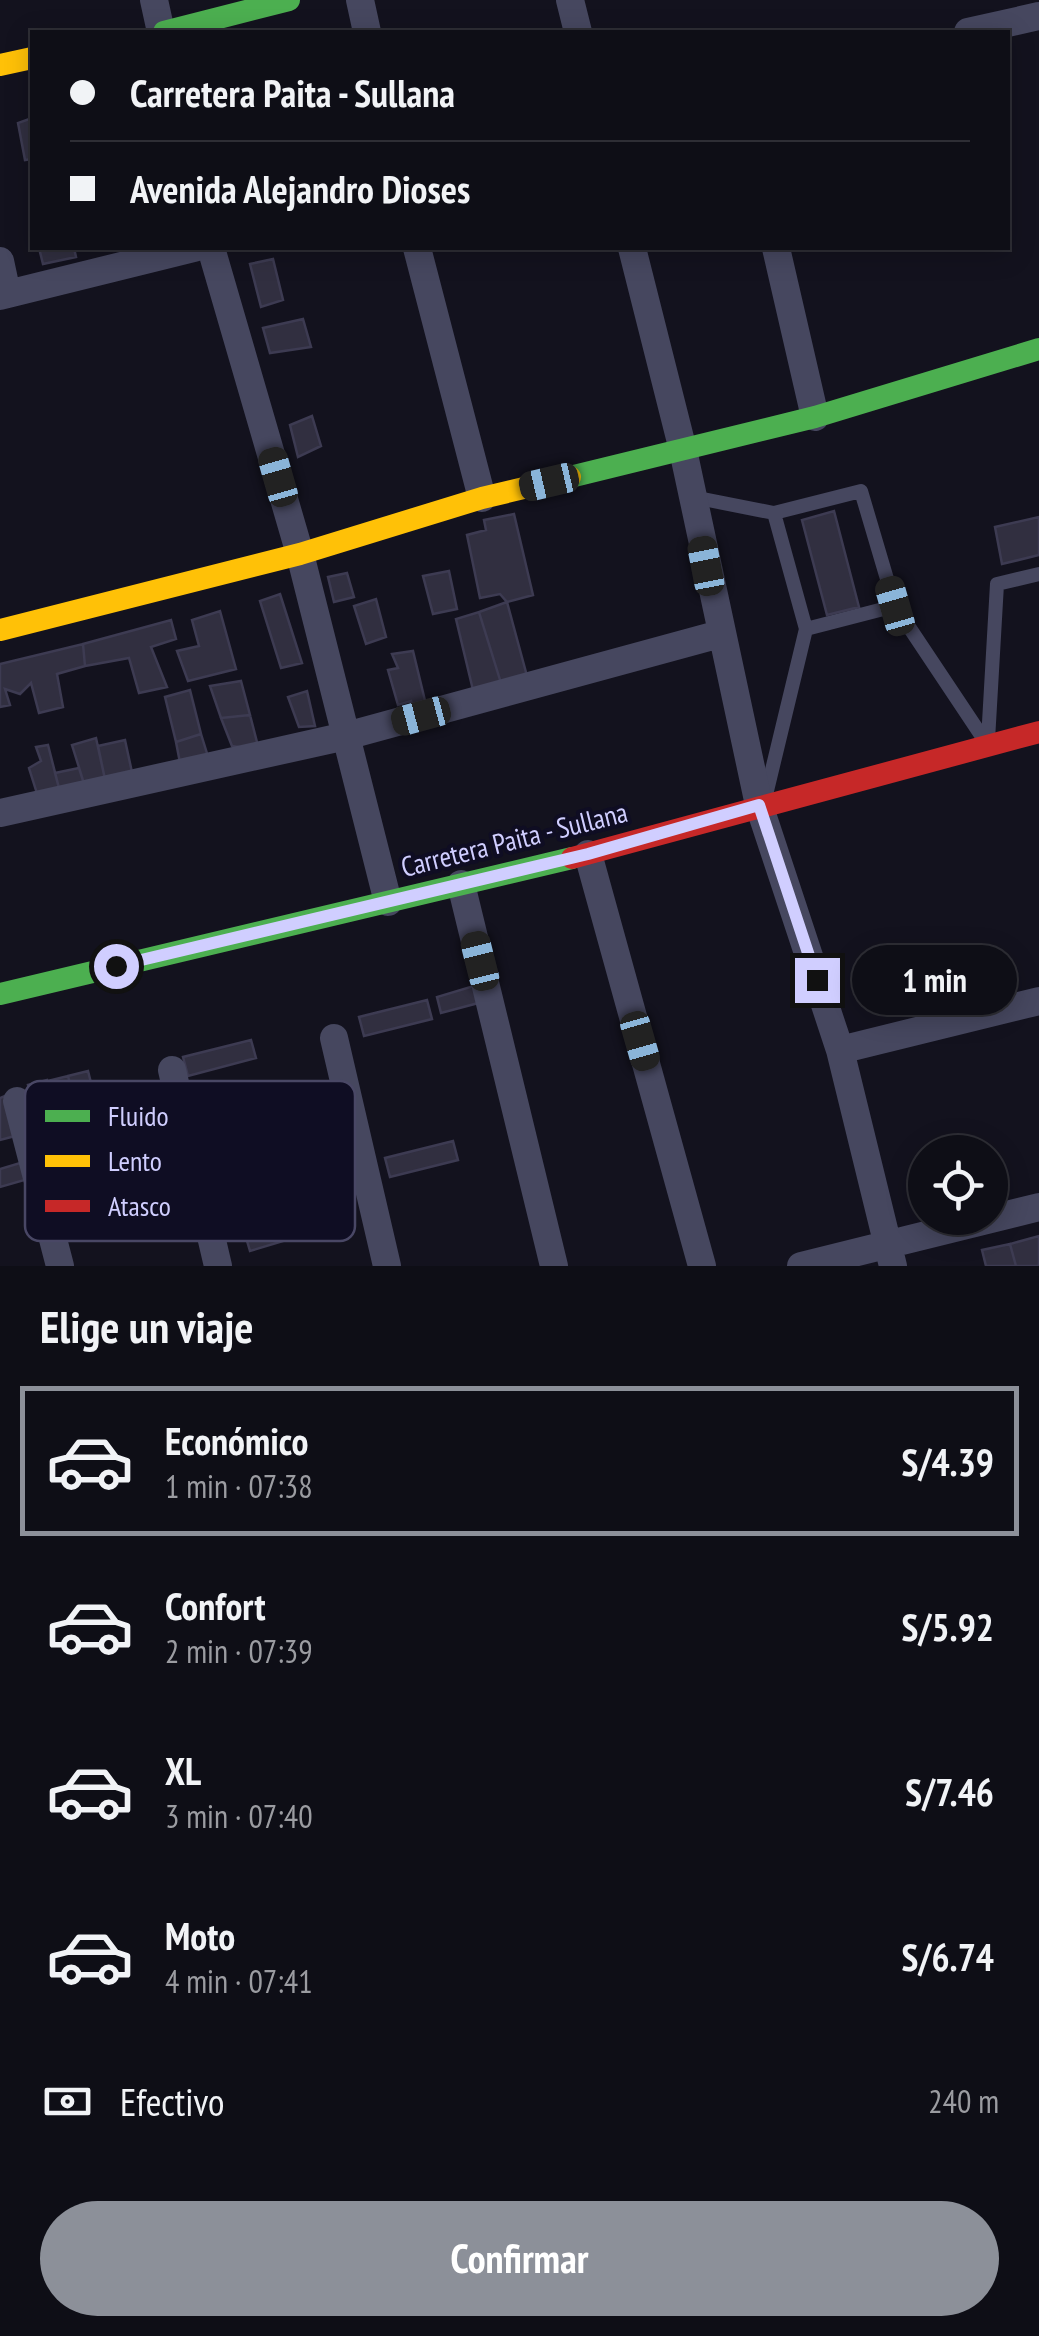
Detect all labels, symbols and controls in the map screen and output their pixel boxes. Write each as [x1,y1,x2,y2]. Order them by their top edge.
text: Carretera Paita - Sullana [130,68,455,117]
text: Avenida Alejandro Dioses [130,164,470,213]
car [255,444,301,510]
car [516,461,582,503]
car [686,534,726,598]
car [872,573,918,639]
car [388,694,454,738]
street label: Carretera Paita - Sullana [397,793,631,885]
car [458,928,502,994]
route start [94,944,139,989]
callout: 1 min [852,945,1017,1015]
route end [795,958,840,1003]
text: 1 min [902,959,967,1001]
car [617,1008,663,1074]
legend [25,1081,355,1241]
text: Fluido [108,1097,169,1134]
map controls [908,1135,1008,1235]
button: locate [908,1135,1008,1235]
text: Lento [108,1142,162,1179]
text: Atasco [108,1187,171,1224]
text: Elige un viaje [40,1297,254,1355]
icon: car [45,1416,135,1506]
text: Económico [165,1416,309,1465]
text: S/4.39 [902,1437,994,1486]
text: 1 min · 07:38 [165,1465,313,1507]
icon: car [45,1581,135,1671]
text: Confort [165,1581,265,1630]
text: S/5.92 [902,1602,994,1651]
text: 2 min · 07:39 [165,1630,313,1672]
icon: car [45,1746,135,1836]
text: XL [165,1746,201,1795]
text: S/7.46 [905,1767,994,1816]
text: 3 min · 07:40 [165,1795,313,1837]
icon: car [45,1911,135,2001]
text: Moto [165,1911,235,1960]
text: S/6.74 [902,1932,994,1981]
text: 4 min · 07:41 [165,1960,313,2002]
icon: cash [40,2074,95,2129]
text: Efectivo [120,2077,225,2126]
text: 240 m [928,2080,999,2122]
button: Confirmar [40,2201,999,2316]

